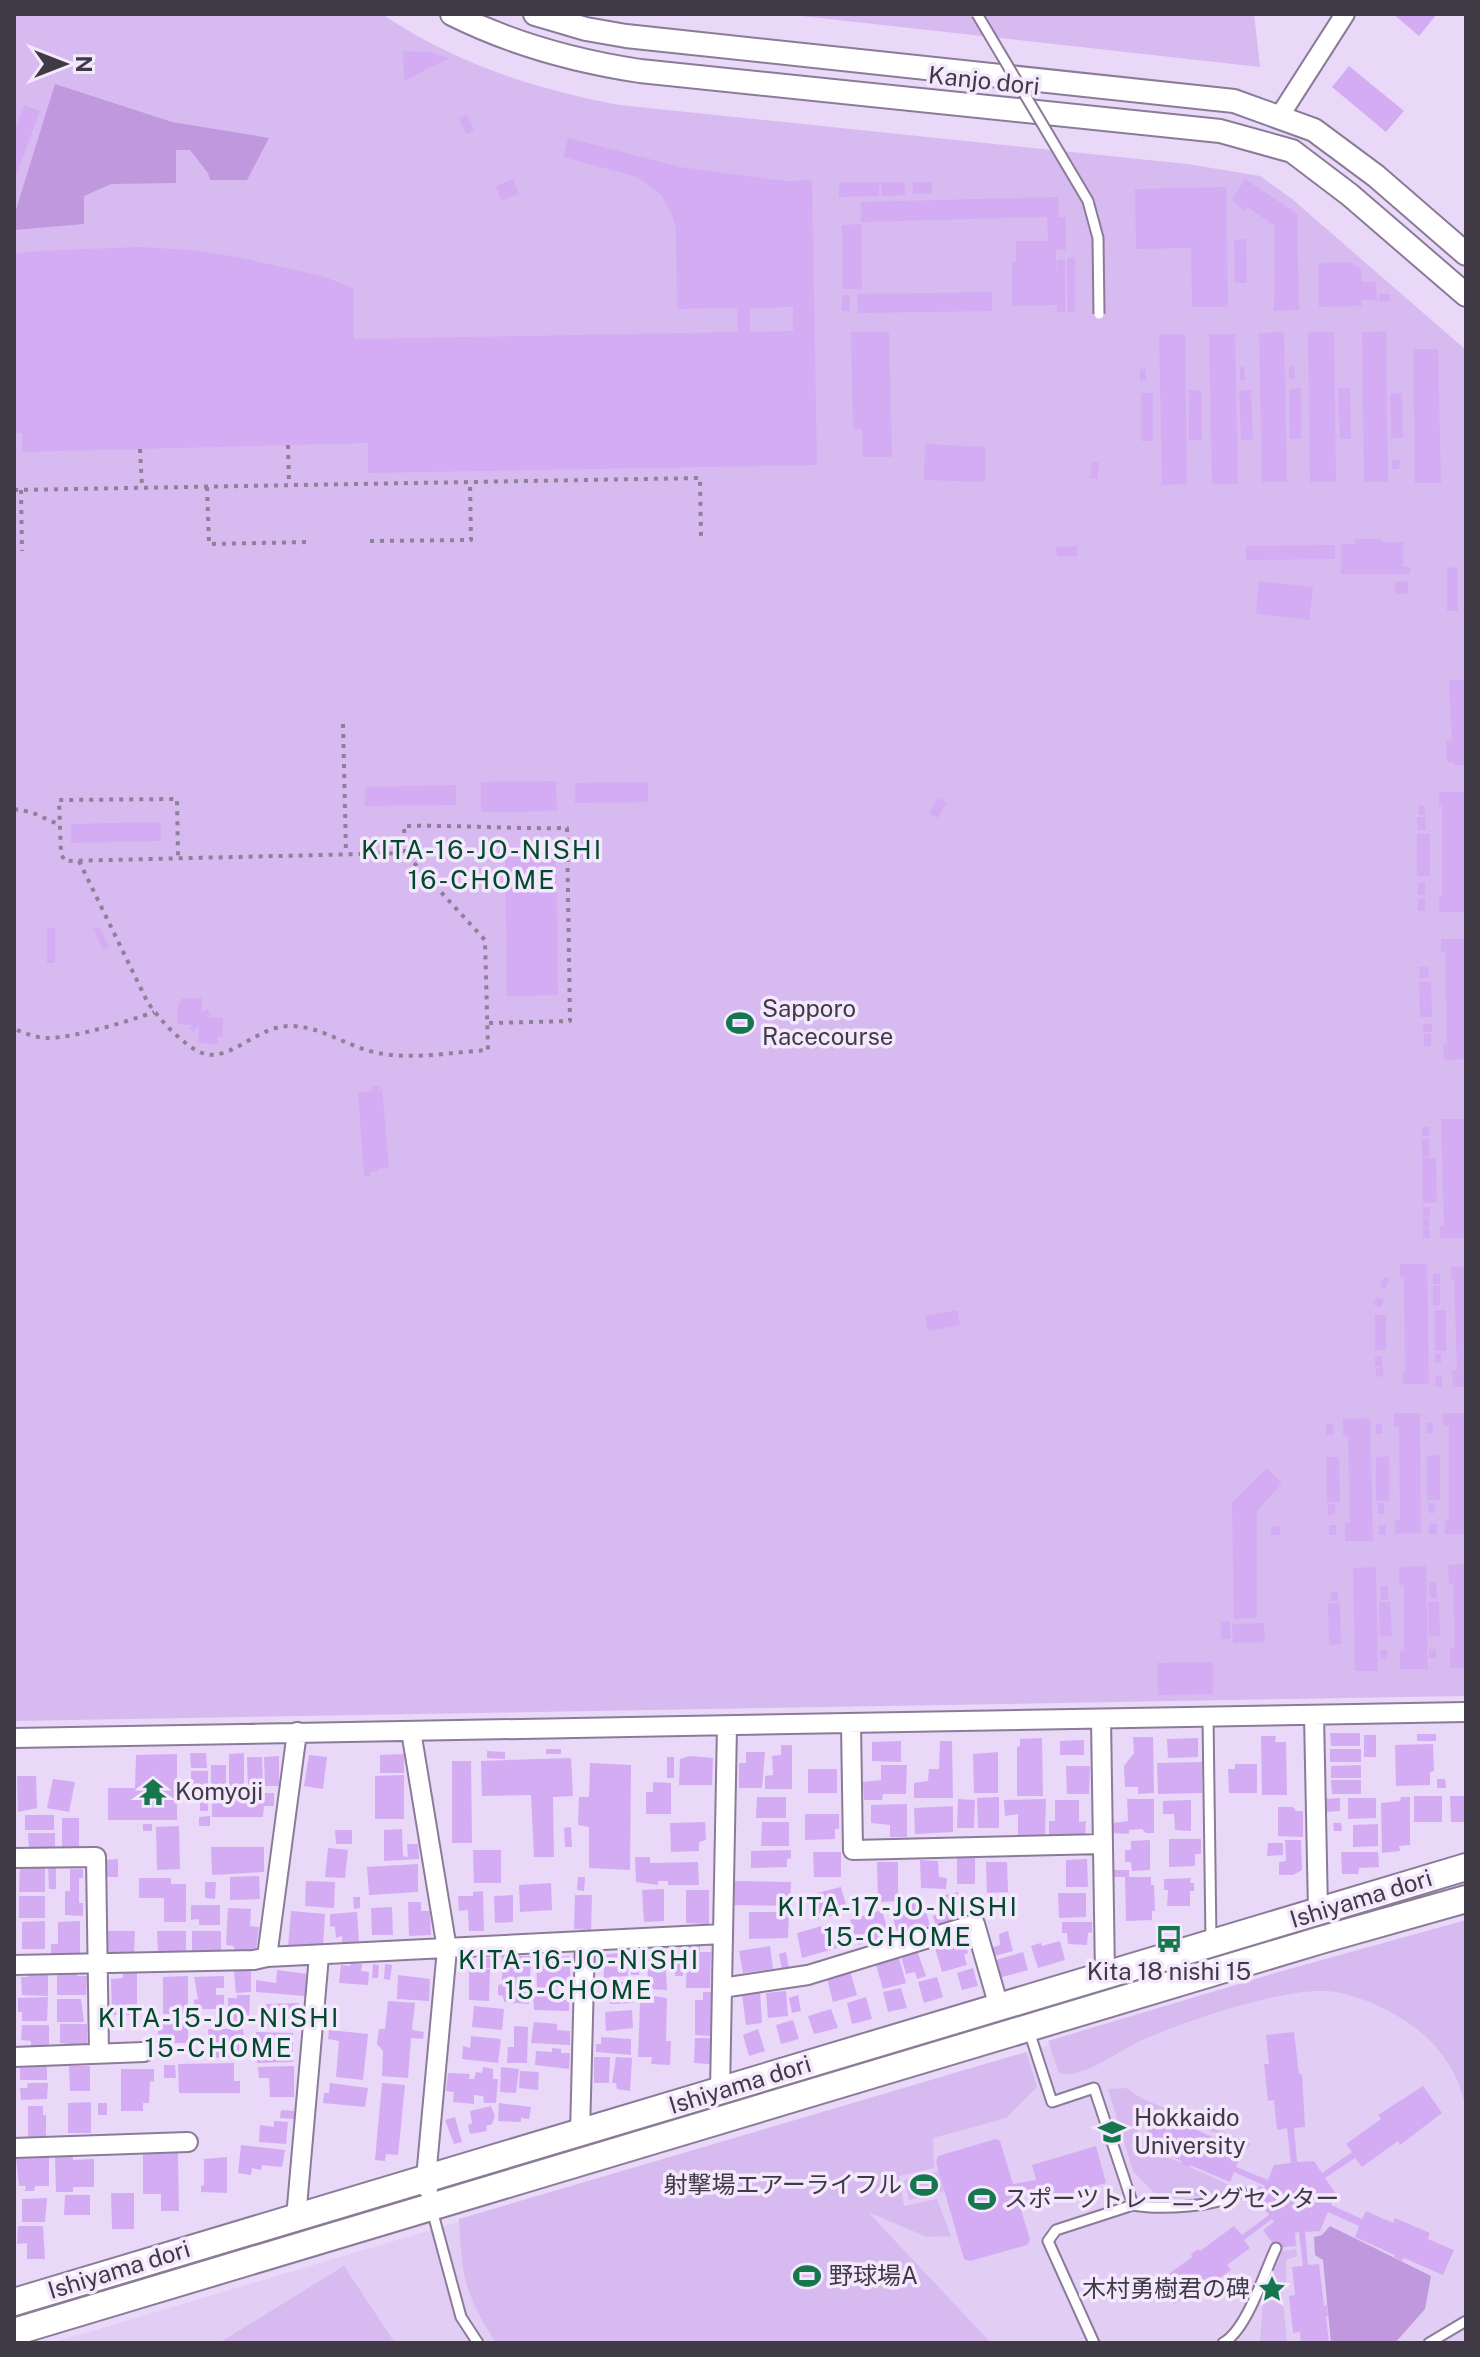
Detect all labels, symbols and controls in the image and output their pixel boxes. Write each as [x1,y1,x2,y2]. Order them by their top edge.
north arrow [24,24,104,104]
text: N [71,55,97,73]
street label: Kanjo dori [927,60,1041,100]
district label: KITA-16-JO-NISHI 16-CHOME [361,834,603,895]
place label: Sapporo Racecourse [762,994,893,1050]
sports icon: Sapporo Racecourse [725,1008,755,1038]
temple icon: Komyoji [138,1777,168,1807]
place label: Komyoji [175,1777,263,1805]
street label: Ishiyama dori [1286,1863,1435,1933]
district label: KITA-17-JO-NISHI 15-CHOME [777,1891,1019,1952]
bus stop icon: Kita 18 nishi 15 [1154,1924,1184,1954]
district label: KITA-16-JO-NISHI 15-CHOME [458,1944,700,2005]
place label: Kita 18 nishi 15 [1087,1957,1251,1985]
district label: KITA-15-JO-NISHI 15-CHOME [98,2002,340,2063]
street label: Ishiyama dori [665,2049,814,2119]
place label: Hokkaido University [1134,2103,1246,2159]
school or university icon: Hokkaido University [1097,2117,1127,2147]
place label: 射撃場エアーライフル [663,2170,902,2198]
sports icon: 射撃場エアーライフル [909,2170,939,2200]
sports icon: スポーツトレーニングセンター [967,2184,997,2214]
place label: スポーツトレーニングセンター [1004,2184,1340,2212]
street label: Ishiyama dori [44,2234,193,2304]
sports icon: 野球場A [792,2261,822,2291]
place label: 野球場A [829,2261,918,2289]
place label: 木村勇樹君の碑 [1082,2274,1250,2302]
place icon: 木村勇樹君の碑 [1257,2274,1287,2304]

